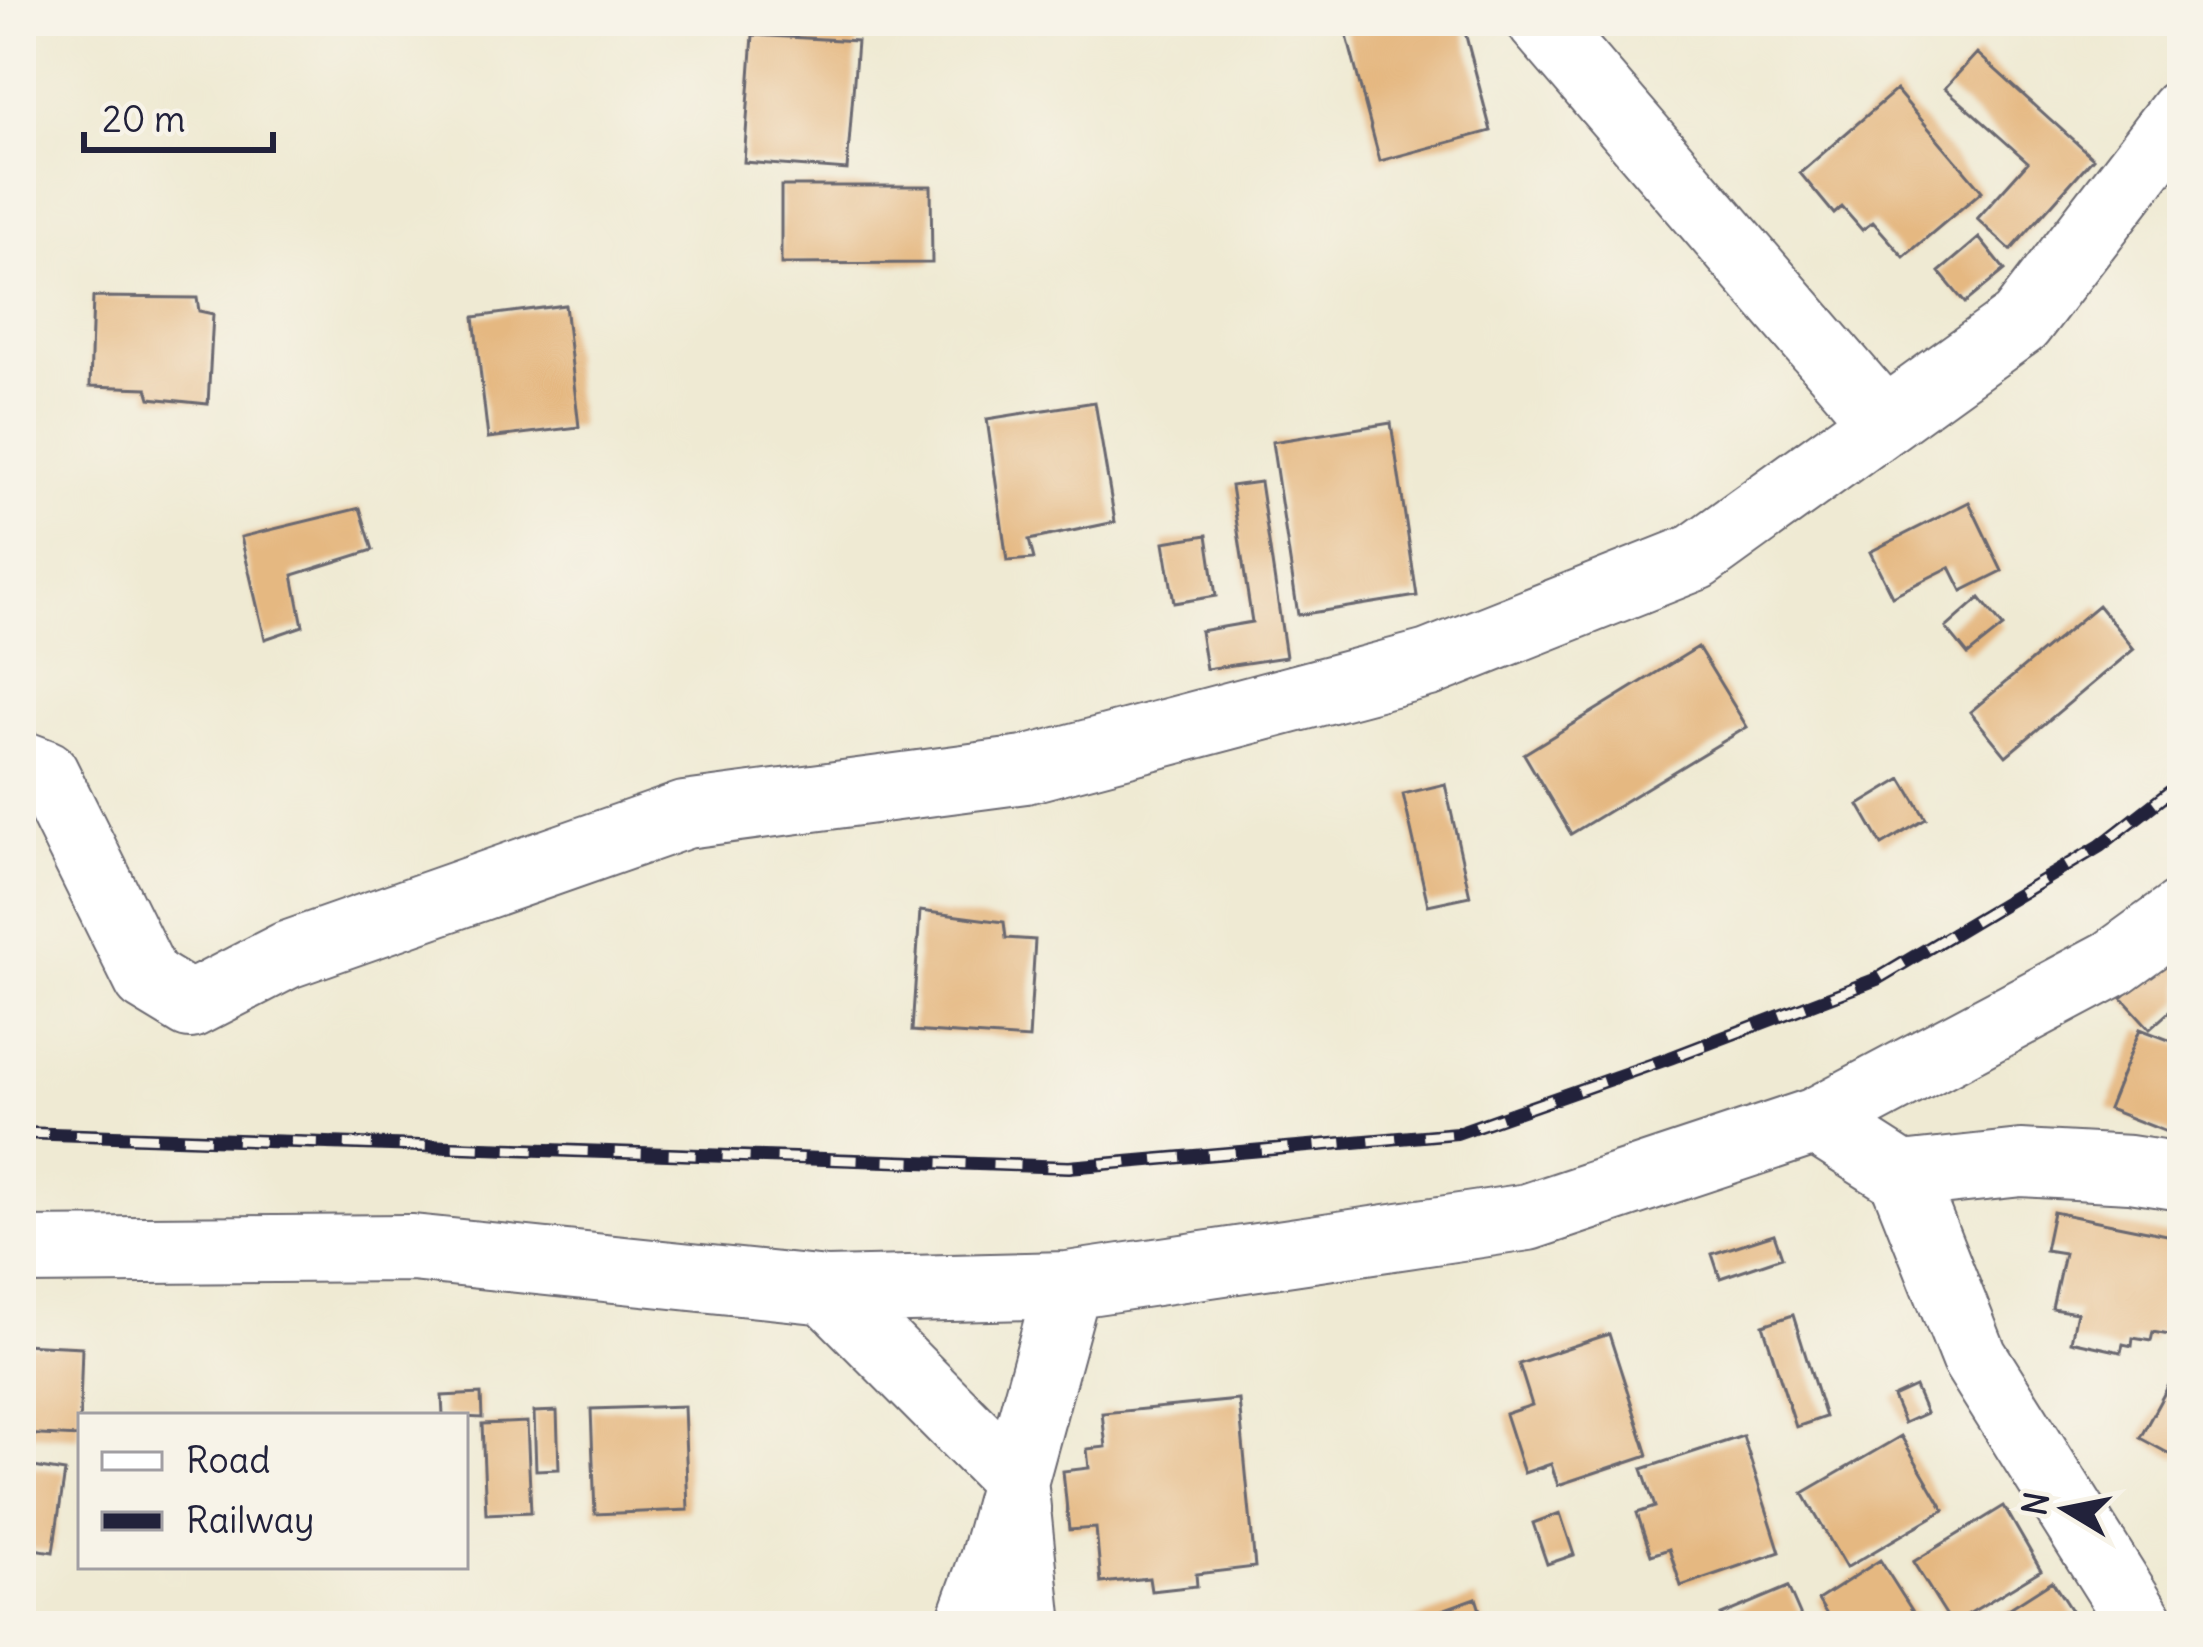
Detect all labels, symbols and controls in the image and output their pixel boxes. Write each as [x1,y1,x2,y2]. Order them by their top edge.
scale bar [84,78,273,152]
text: 20 m [102,97,186,142]
legend [78,1413,468,1569]
text: Road [186,1438,270,1483]
north arrow [2005,1449,2125,1569]
text: N [2013,1489,2058,1519]
text: Railway [186,1498,315,1543]

